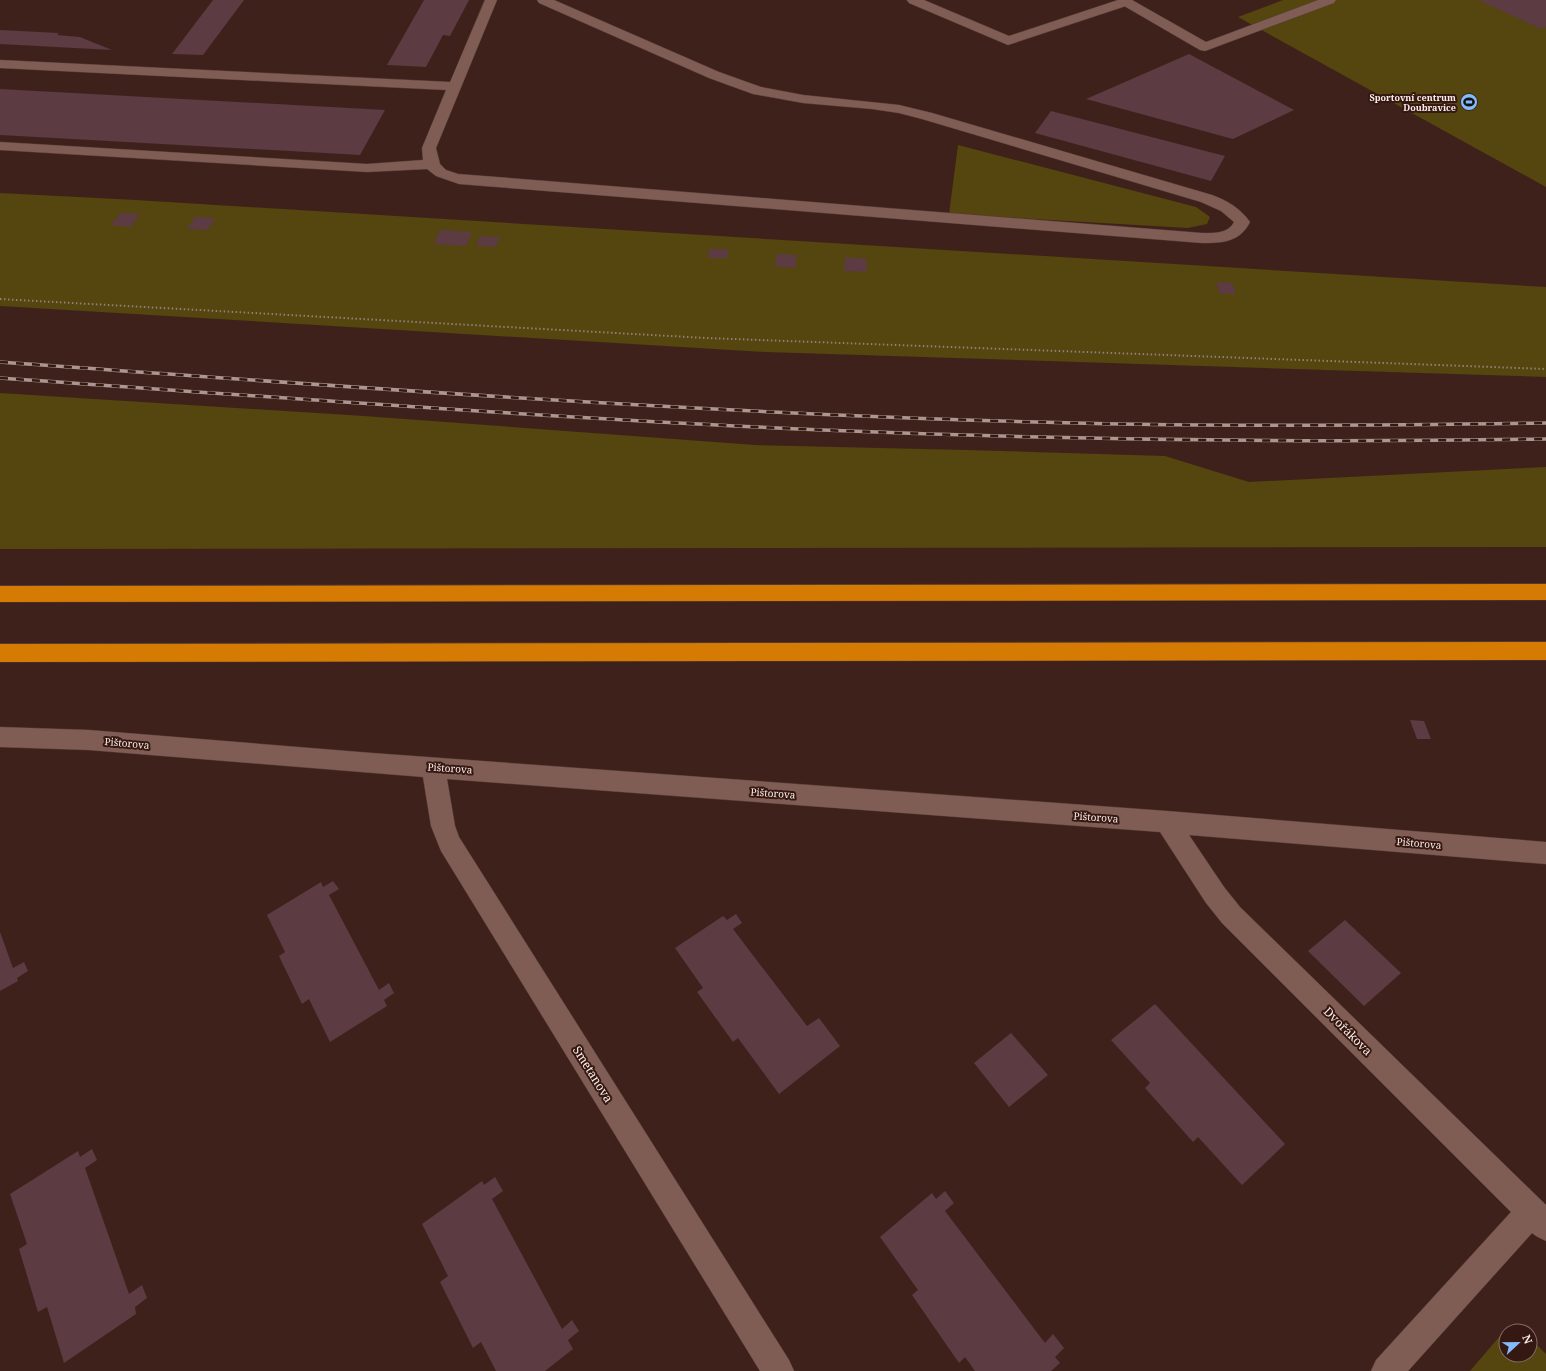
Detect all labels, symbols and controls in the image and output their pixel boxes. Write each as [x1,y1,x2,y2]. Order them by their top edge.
place label: Sportovní centrum Doubravice [1369,91,1456,114]
sports icon: Sportovní centrum Doubravice [1459,92,1479,112]
street label: Pištorova [104,734,150,752]
street label: Pištorova [427,759,473,777]
street label: Pištorova [750,784,796,802]
street label: Pištorova [1073,808,1119,826]
street label: Pištorova [1396,834,1442,852]
street label: Dvořákova [1320,1003,1376,1059]
street label: Smetanova [569,1043,617,1106]
north arrow [1498,1323,1538,1363]
text: N [1519,1332,1536,1346]

